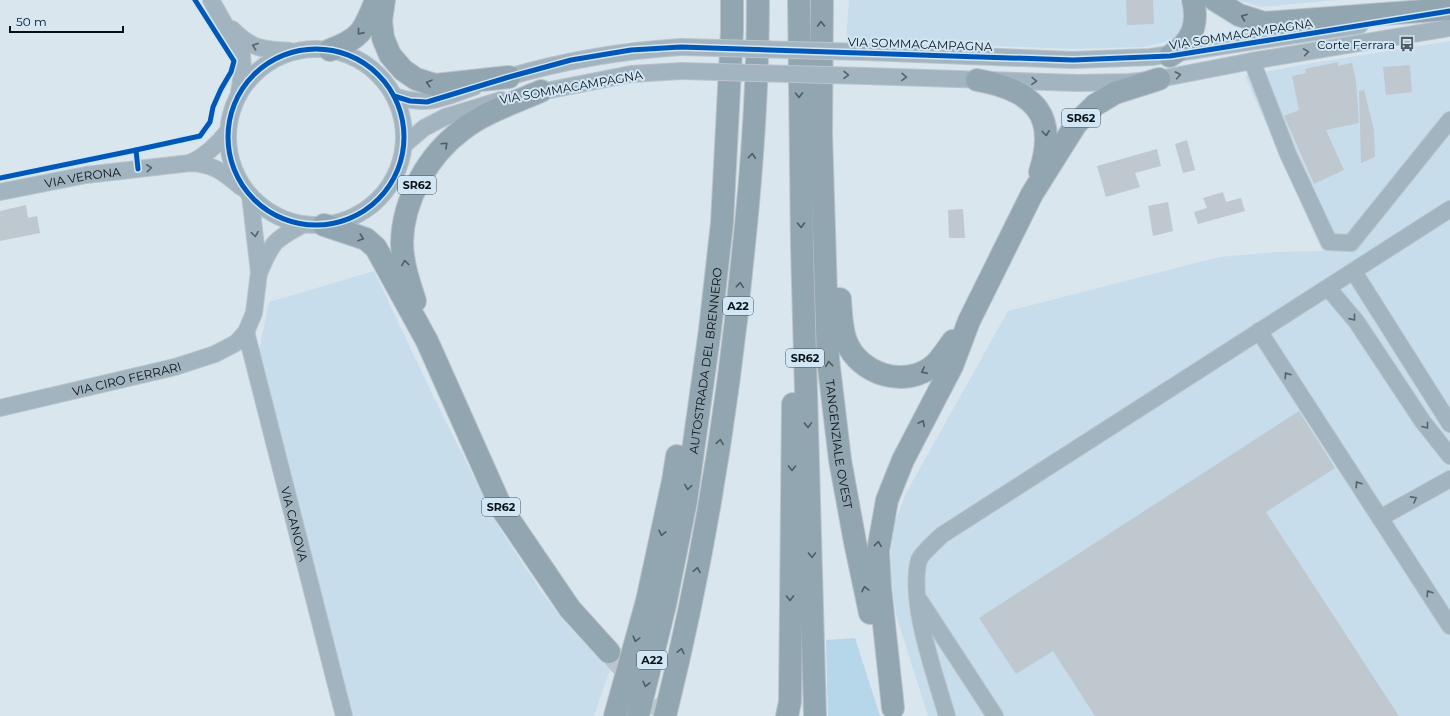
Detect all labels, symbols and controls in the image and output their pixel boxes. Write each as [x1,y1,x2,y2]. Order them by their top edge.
scale bar [10,8,123,34]
text: 50 m [16,14,47,29]
one-way arrow [1241,14,1249,22]
street label: VIA SOMMACAMPAGNA [1168,15,1314,53]
one-way arrow [817,21,825,27]
one-way arrow [358,27,365,35]
street label: VIA SOMMACAMPAGNA [847,34,993,54]
bus stop icon: Corte Ferrara [1398,35,1416,53]
place label: Corte Ferrara [1317,37,1395,52]
one-way arrow [251,43,258,51]
one-way arrow [1303,48,1309,57]
street label: VIA SOMMACAMPAGNA [498,67,644,107]
one-way arrow [843,71,849,79]
one-way arrow [1175,71,1181,80]
one-way arrow [901,73,907,81]
one-way arrow [1031,77,1037,86]
one-way arrow [426,79,432,87]
one-way arrow [795,92,803,98]
road number: SR62 [1062,109,1100,127]
one-way arrow [1041,130,1050,136]
one-way arrow [441,142,448,149]
one-way arrow [747,153,756,159]
street label: VIA VERONA [43,164,122,191]
one-way arrow [146,164,152,173]
road number: SR62 [398,176,436,194]
one-way arrow [797,222,806,228]
one-way arrow [250,231,259,237]
one-way arrow [357,233,364,242]
one-way arrow [401,260,410,266]
street label: AUTOSTRADA DEL BRENNERO [685,267,724,455]
one-way arrow [736,282,745,288]
road number: A22 [723,297,753,315]
one-way arrow [1349,313,1356,320]
road number: SR62 [786,349,824,367]
street label: VIA CIRO FERRARI [71,358,183,398]
one-way arrow [825,361,834,367]
one-way arrow [921,366,929,373]
one-way arrow [1284,372,1292,379]
street label: TANGENZIALE OVEST [823,379,856,510]
one-way arrow [917,420,925,427]
one-way arrow [1421,421,1428,428]
one-way arrow [803,422,812,428]
one-way arrow [715,439,724,445]
one-way arrow [788,465,796,471]
one-way arrow [1355,481,1363,488]
one-way arrow [684,484,693,490]
street label: VIA CANOVA [278,485,312,563]
one-way arrow [1410,496,1417,503]
road number: SR62 [482,498,520,516]
one-way arrow [658,530,666,536]
one-way arrow [874,541,883,547]
one-way arrow [808,552,816,558]
one-way arrow [693,567,701,573]
one-way arrow [861,585,869,592]
one-way arrow [1427,591,1434,598]
one-way arrow [786,595,795,601]
one-way arrow [633,635,641,642]
one-way arrow [676,648,684,654]
road number: A22 [637,651,667,669]
one-way arrow [642,680,651,687]

